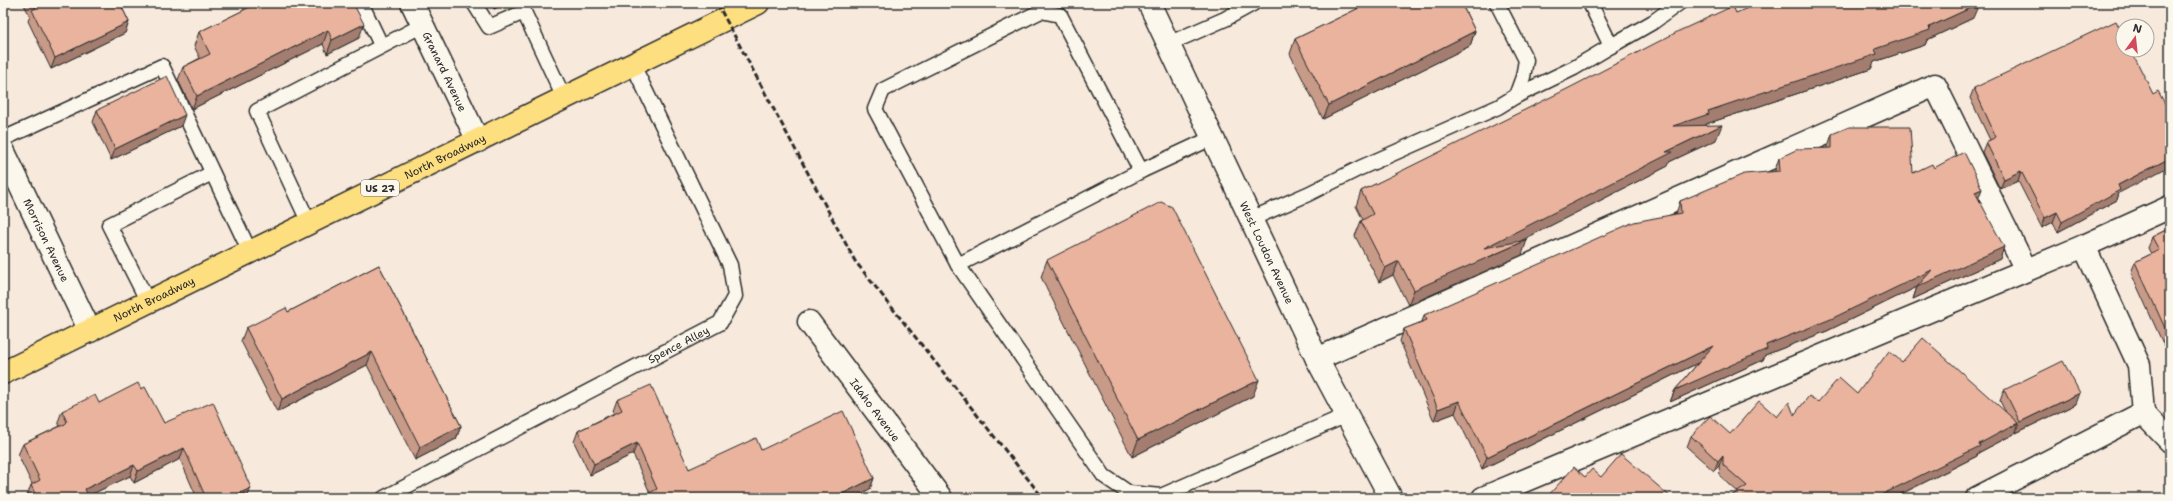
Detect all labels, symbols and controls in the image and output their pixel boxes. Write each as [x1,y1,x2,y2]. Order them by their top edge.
north arrow [2115,18,2155,58]
text: N [2131,20,2144,37]
street label: Granard Avenue [419,29,470,114]
street label: North Broadway [402,130,488,183]
road number: US 27 [361,180,399,196]
street label: Morrison Avenue [20,196,73,284]
street label: West Loudon Avenue [1236,199,1297,306]
street label: North Broadway [111,273,197,325]
street label: Spence Alley [645,322,712,367]
street label: Idaho Avenue [846,375,904,445]

